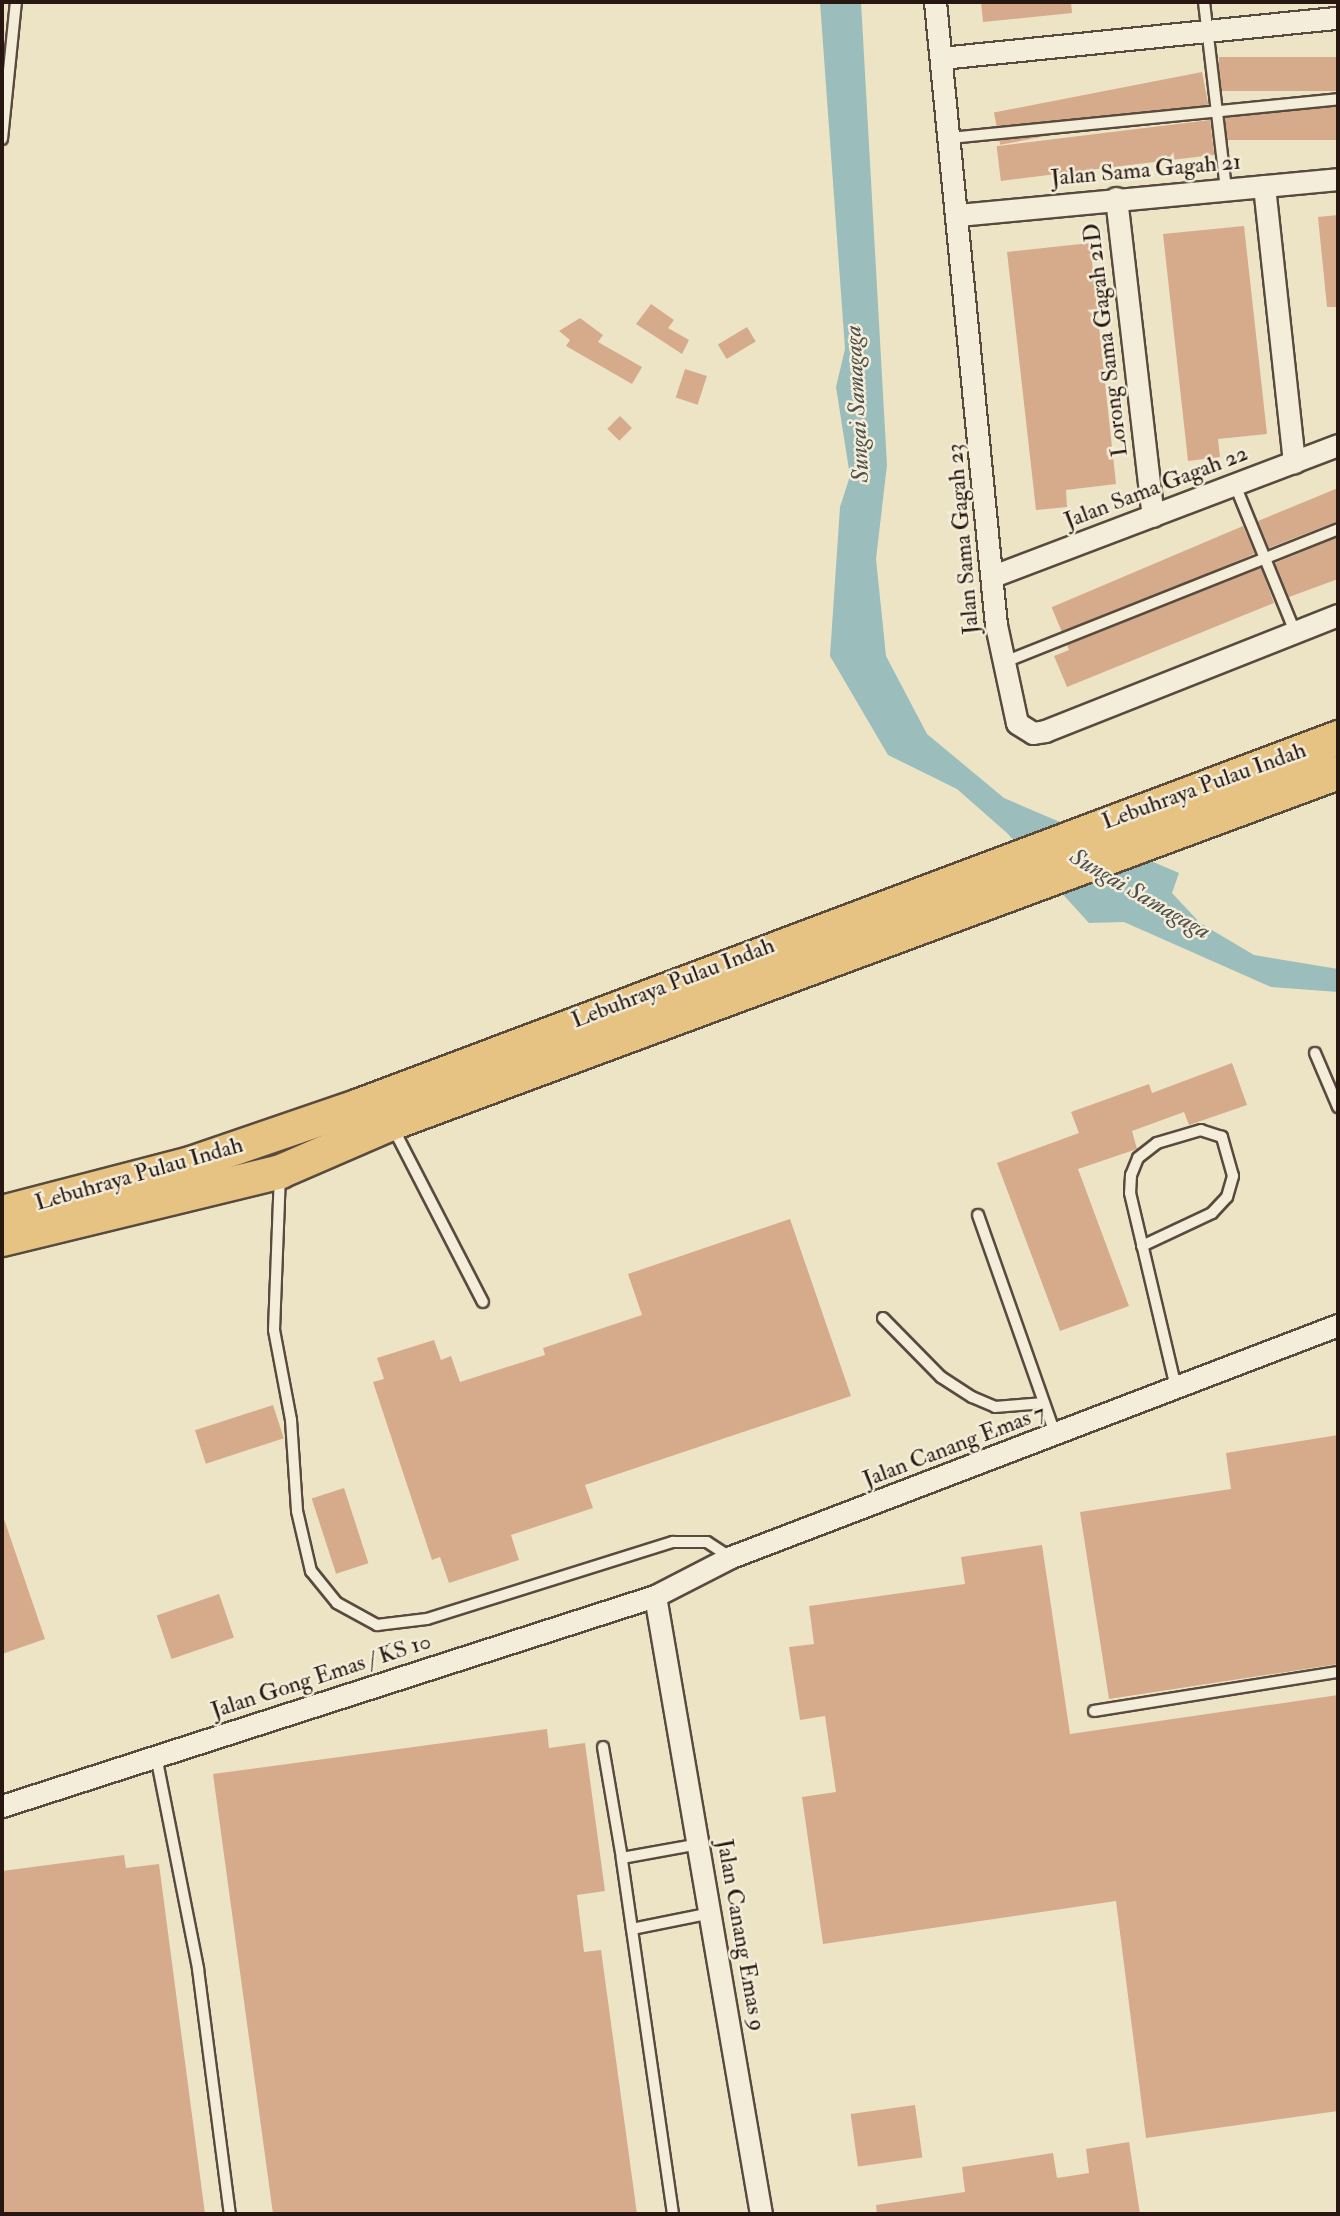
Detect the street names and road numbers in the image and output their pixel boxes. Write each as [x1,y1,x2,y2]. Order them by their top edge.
street label: Jalan Sama Gagah 21 [1050,148,1242,192]
street label: Lorong Sama Gagah 21D [1078,222,1134,458]
street label: Jalan Sama Gagah 22 [1060,439,1252,535]
street label: Jalan Sama Gagah 23 [941,442,985,636]
street label: Lebuhraya Pulau Indah [1098,736,1310,836]
street label: Lebuhraya Pulau Indah [568,932,778,1034]
street label: Lebuhraya Pulau Indah [32,1131,246,1217]
street label: Jalan Canang Emas 7 [859,1399,1049,1493]
street label: Jalan Gong Emas / KS 10 [208,1627,434,1725]
street label: Jalan Canang Emas 9 [711,1837,771,2033]

